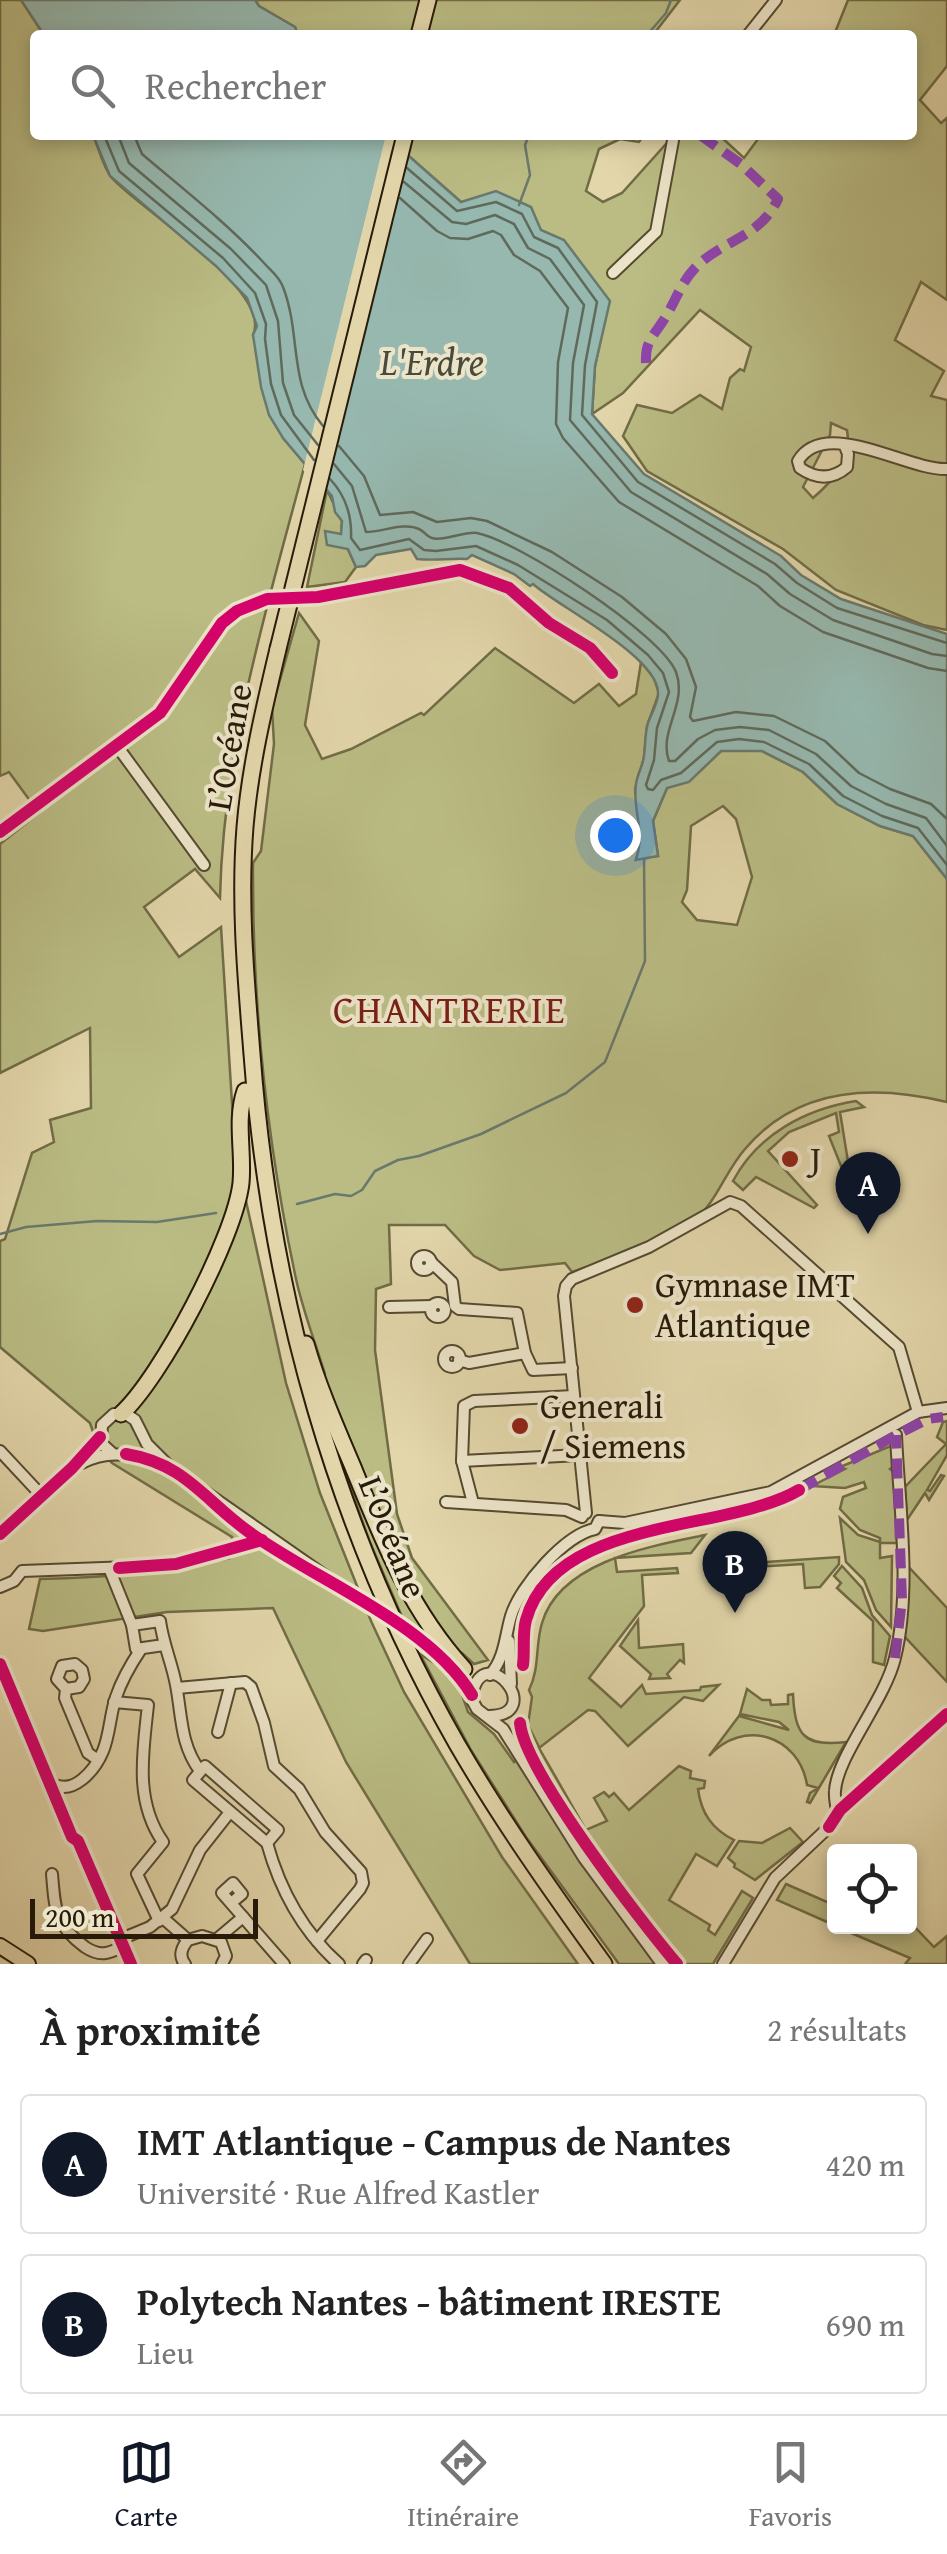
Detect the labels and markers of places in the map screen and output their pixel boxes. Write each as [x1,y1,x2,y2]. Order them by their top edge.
place label: J [806,1133,821,1184]
marker: J [779,1148,801,1170]
pin: A [836,1152,900,1234]
place label: Gymnase IMT Atlantique [655,1259,855,1350]
marker: Gymnase IMT Atlantique [624,1294,646,1316]
place label: Generali / Siemens [540,1380,686,1471]
marker: Generali / Siemens [509,1415,531,1437]
pin: B [702,1530,768,1613]

